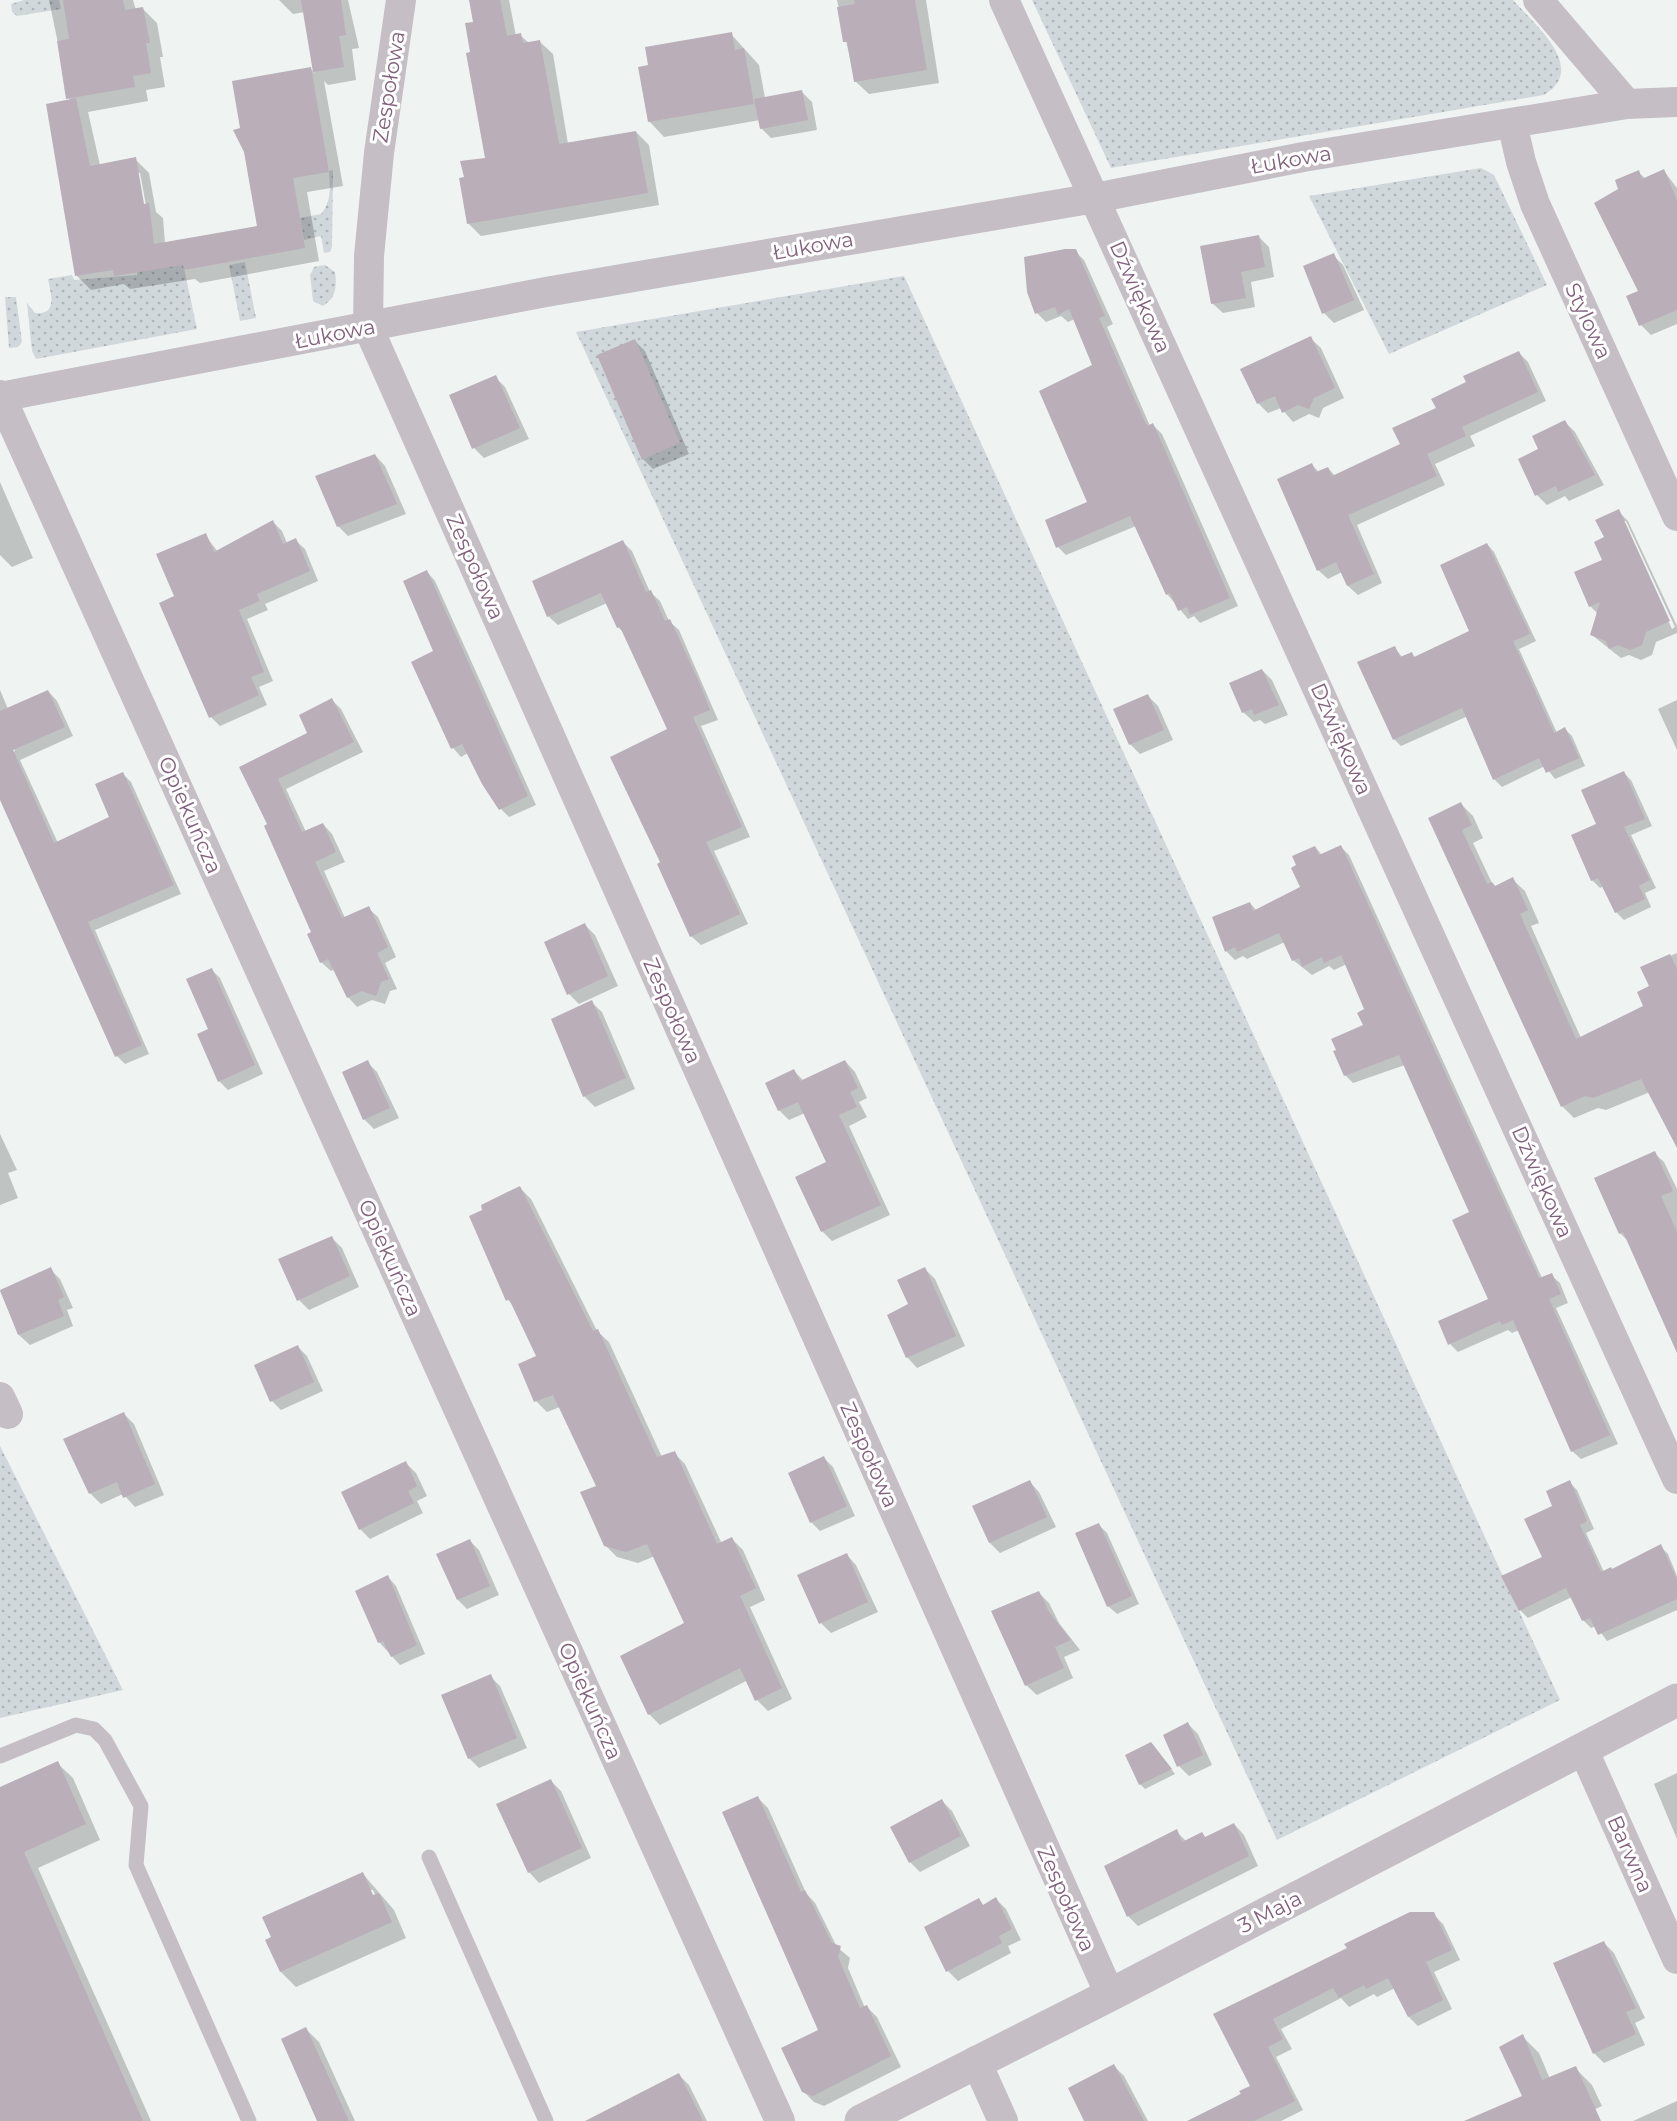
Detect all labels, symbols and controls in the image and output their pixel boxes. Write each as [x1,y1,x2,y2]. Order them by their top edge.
street label: Zespołowa [367,29,410,145]
street label: Łukowa [1248,140,1333,179]
street label: Łukowa [770,226,855,265]
street label: Dźwiękowa [1105,237,1176,357]
street label: Stylowa [1560,279,1617,363]
street label: Łukowa [292,313,377,354]
street label: Zespołowa [441,510,510,623]
street label: Dźwiękowa [1306,679,1377,799]
street label: Opiekuńcza [153,752,227,877]
street label: Zespołowa [638,954,707,1067]
street label: Dźwiękowa [1507,1122,1578,1242]
street label: Opiekuńcza [353,1195,427,1320]
street label: Zespołowa [835,1398,904,1511]
street label: Opiekuńcza [553,1638,627,1763]
street label: Barwna [1602,1811,1659,1896]
street label: Zespołowa [1032,1842,1101,1955]
street label: 3 Maja [1234,1885,1306,1938]

